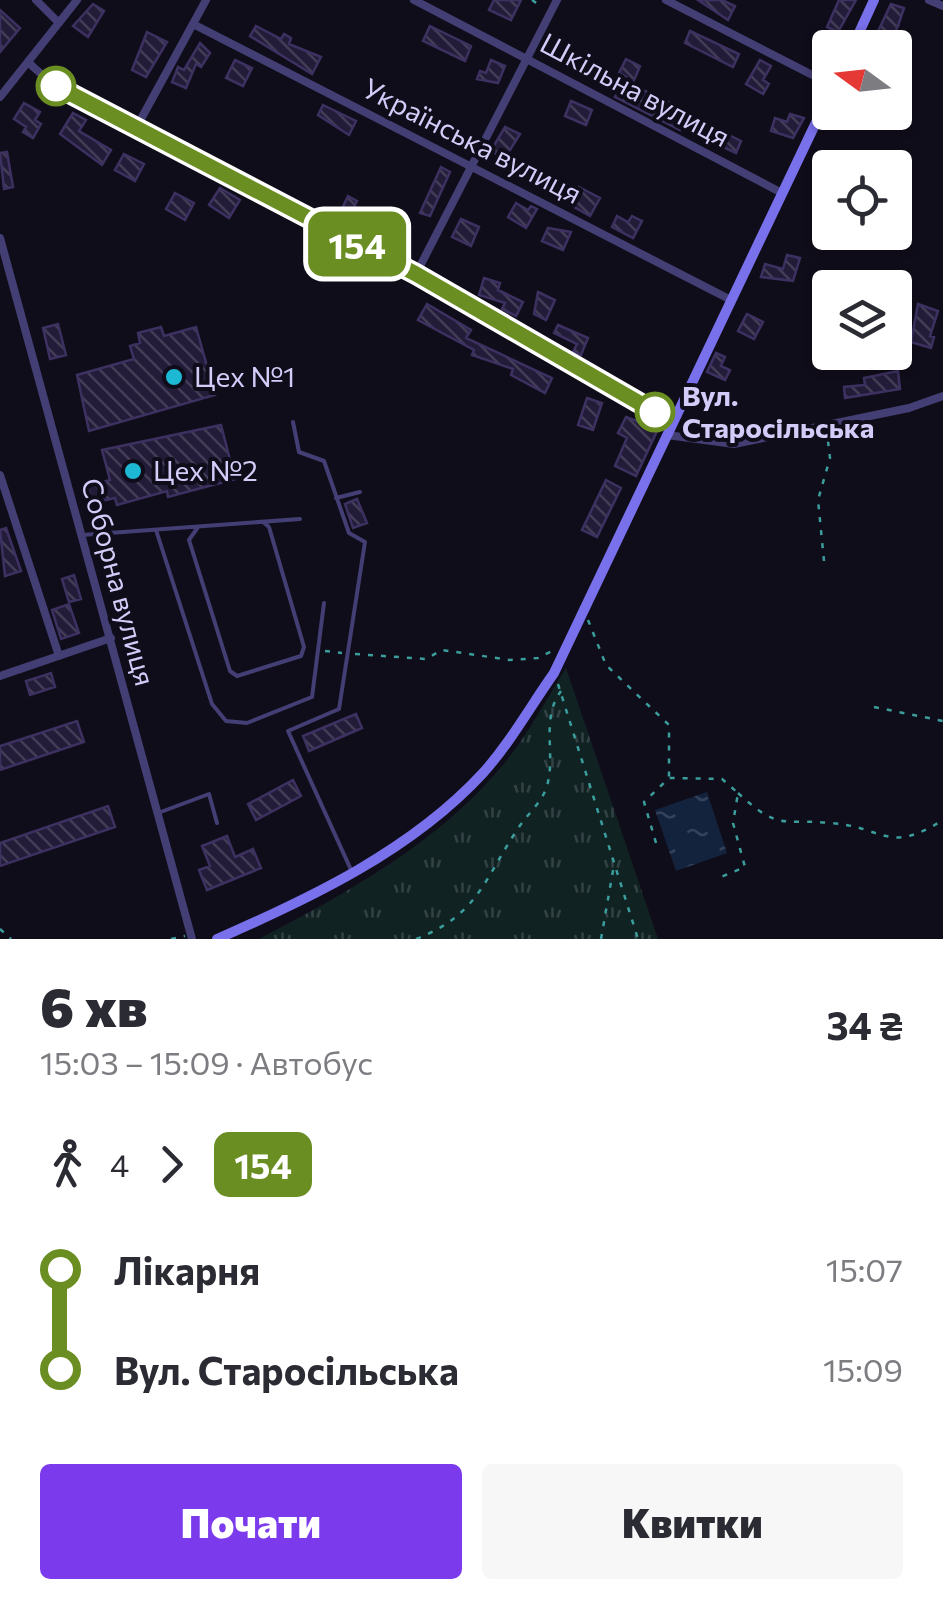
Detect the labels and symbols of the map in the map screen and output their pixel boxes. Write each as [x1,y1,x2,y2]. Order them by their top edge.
street label: Шкільна вулиця [535,25,736,153]
north arrow [812,30,912,130]
unlabelled marker [37,67,75,105]
street label: Українська вулиця [357,70,587,210]
line badge: 154 [300,212,414,276]
place label: Цех №1 [194,359,295,393]
marker: Цех №1 [163,366,185,388]
place label: Вул. Старосільська [682,378,874,444]
marker: Вул. Старосільська [636,393,674,431]
place label: Цех №2 [153,453,258,487]
marker: Цех №2 [122,460,144,482]
street label: Соборна вулиця [75,474,163,689]

